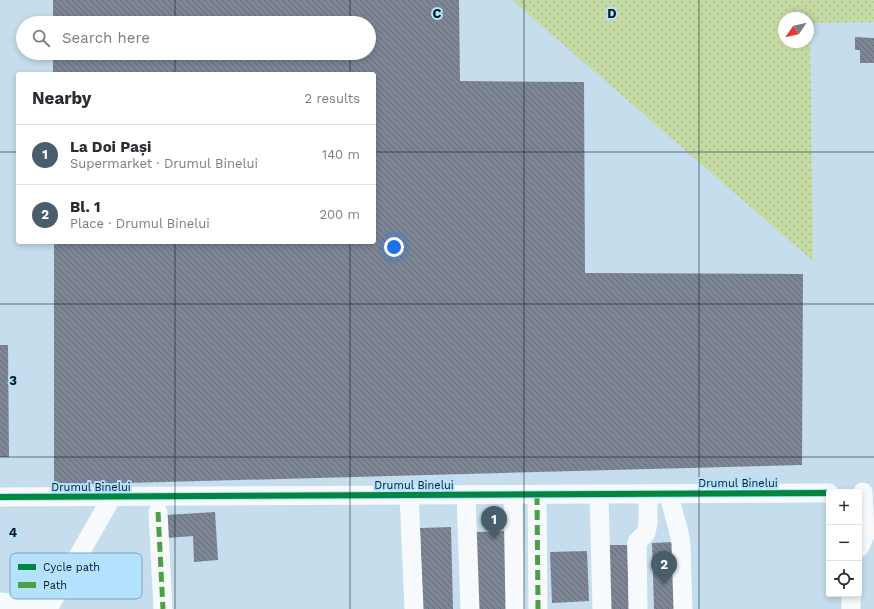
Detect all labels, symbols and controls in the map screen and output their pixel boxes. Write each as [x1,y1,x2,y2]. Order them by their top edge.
text: C [433,6,442,21]
text: D [607,6,617,21]
north arrow [778,12,814,48]
search box [16,16,376,60]
icon: search [30,27,52,49]
text: Search here [62,29,150,47]
text: Nearby [32,88,91,108]
text: 2 results [305,91,360,106]
text: La Doi Pași [70,138,151,156]
text: 1 [42,147,48,162]
text: 140 m [322,147,360,162]
text: Supermarket · Drumul Binelui [70,156,258,171]
text: Bl. 1 [70,198,100,216]
text: 2 [41,207,49,222]
text: 200 m [319,207,360,222]
text: Place · Drumul Binelui [70,216,210,231]
your location [384,237,404,257]
text: 3 [9,373,17,388]
street label: Drumul Binelui [698,477,778,490]
street label: Drumul Binelui [374,479,454,492]
street label: Drumul Binelui [51,481,131,494]
map controls [826,489,862,597]
button: + [826,489,862,525]
pin: 1 [481,506,507,539]
text: 4 [9,525,18,540]
button: − [826,525,862,561]
pin: 2 [651,551,677,584]
legend [10,553,142,599]
text: Cycle path [43,561,100,574]
button: locate [826,561,862,597]
text: Path [43,579,67,592]

